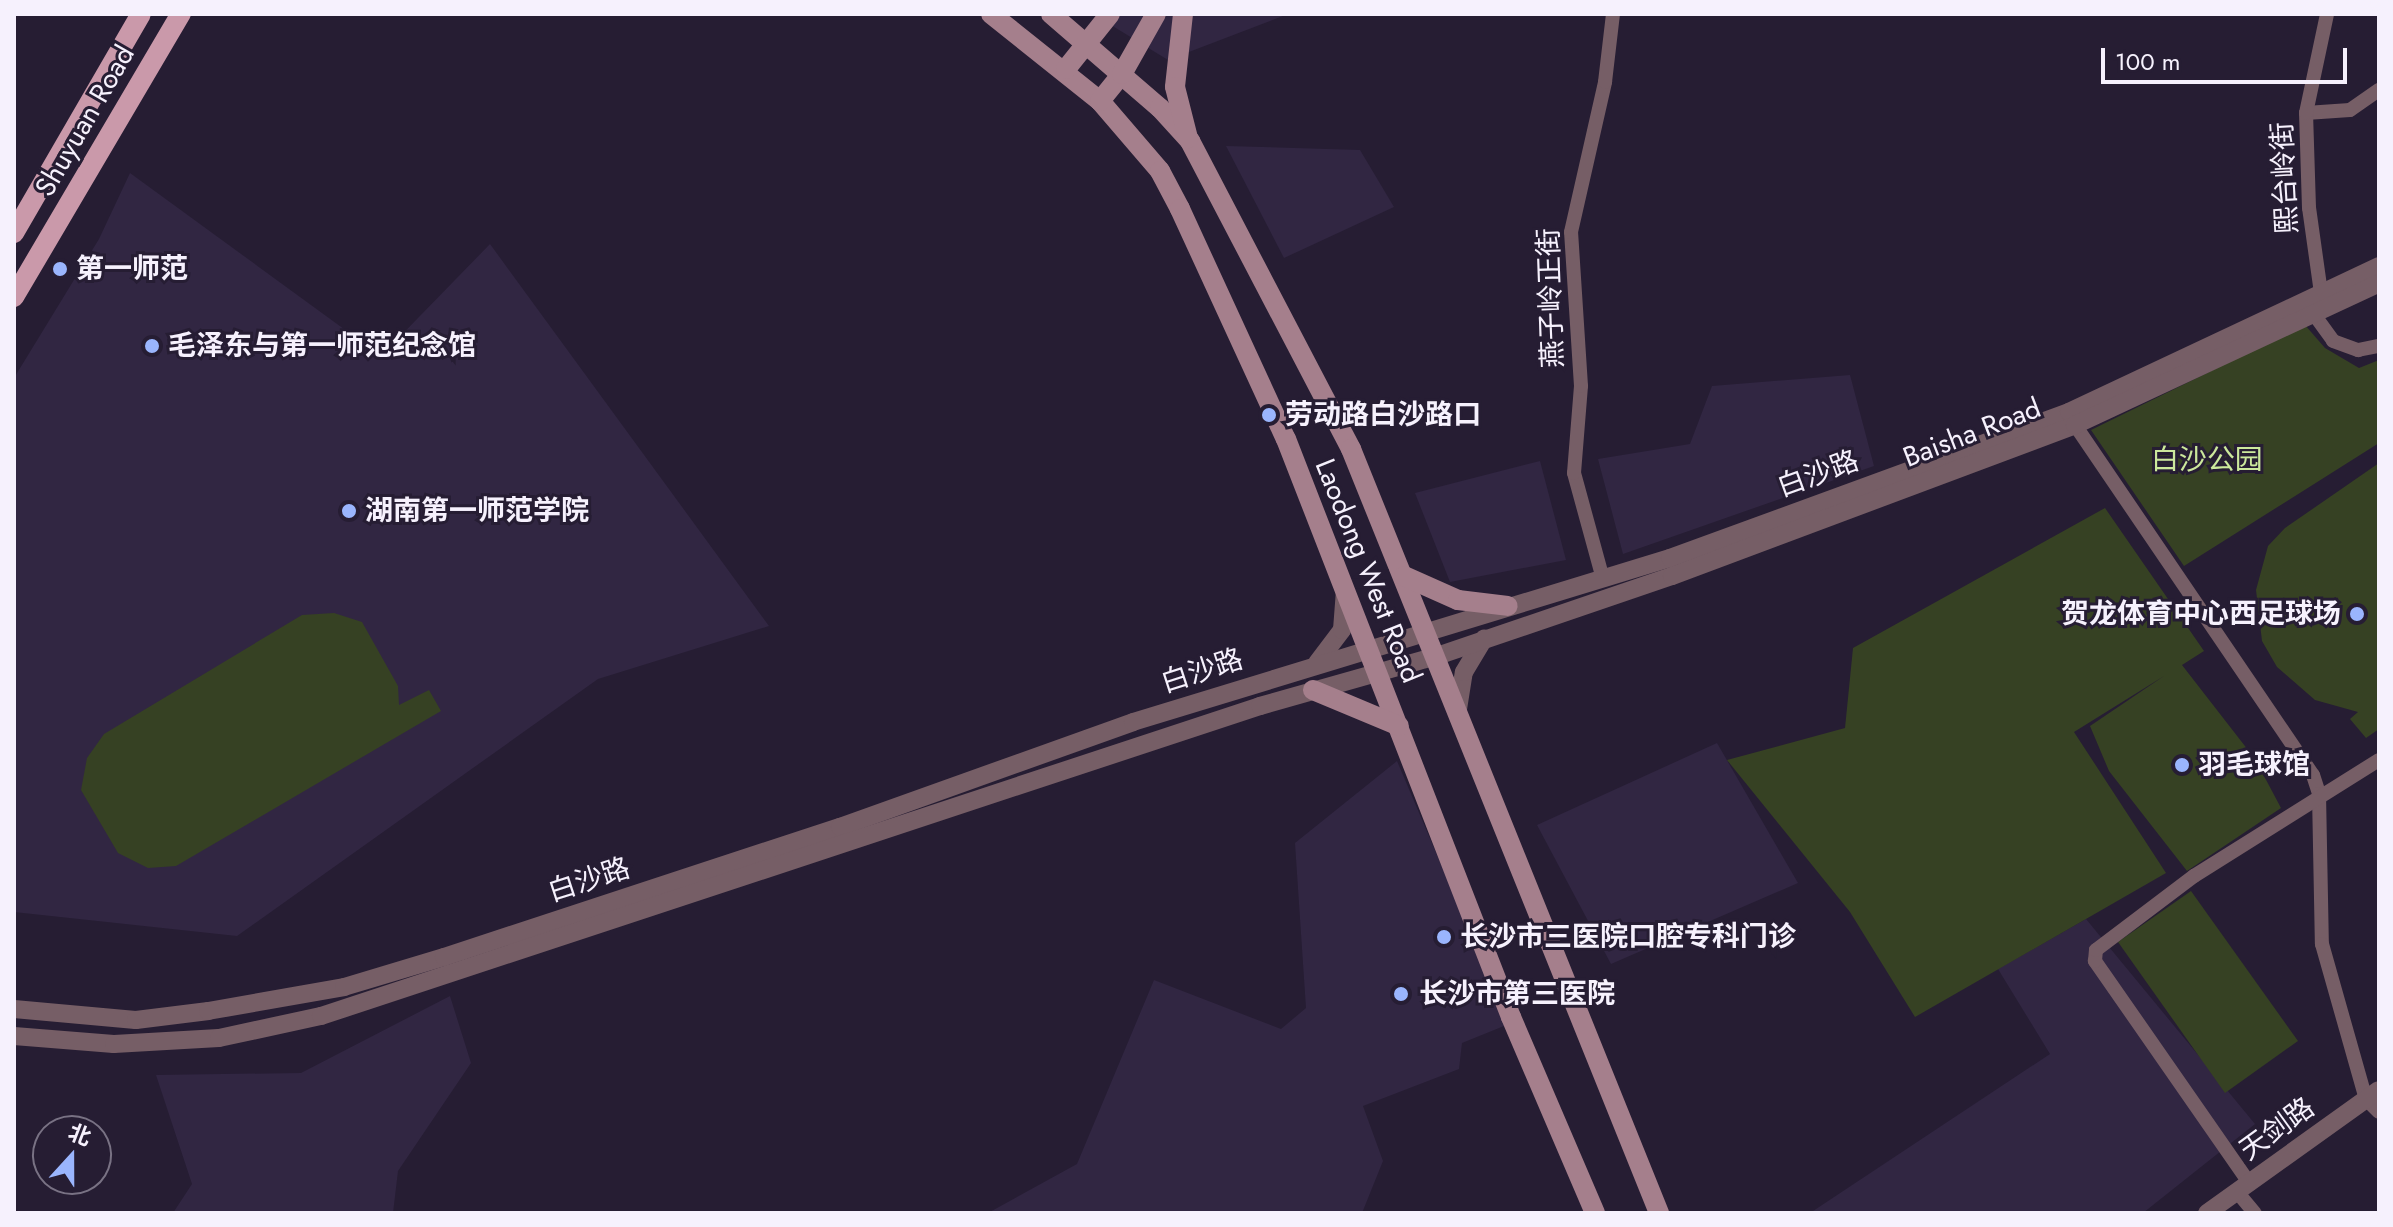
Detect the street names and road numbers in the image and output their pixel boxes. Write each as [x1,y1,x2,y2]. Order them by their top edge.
street label: Shuyuan Road [28,40,142,202]
street label: 熙台岭街 [2265,121,2305,235]
street label: 燕子岭正街 [1532,227,1570,369]
street label: Baisha Road [1898,391,2046,475]
street label: 白沙路 [1773,444,1863,504]
street label: Laodong West Road [1308,454,1428,688]
street label: 白沙路 [1157,642,1247,700]
street label: 白沙路 [544,851,634,909]
street label: 天剑路 [2233,1091,2321,1167]

